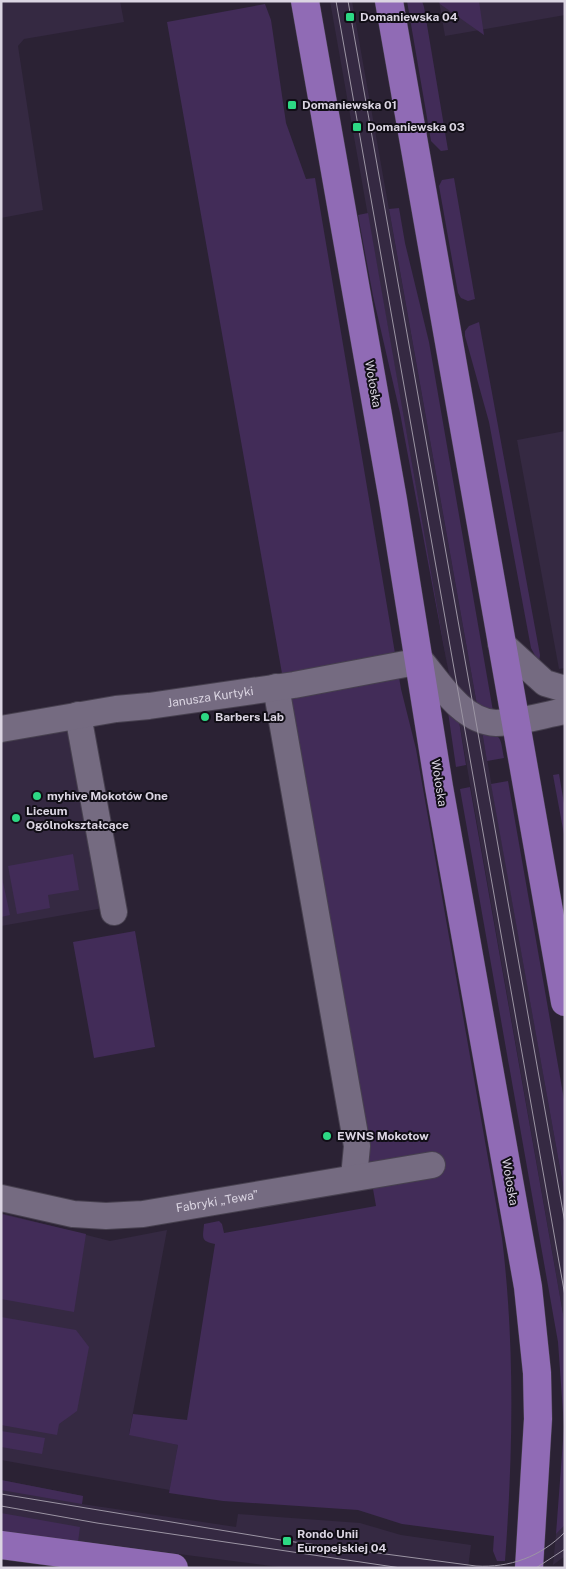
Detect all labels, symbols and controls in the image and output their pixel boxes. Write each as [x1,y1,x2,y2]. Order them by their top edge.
place label: Domaniewska 04 [360,10,458,24]
marker: Domaniewska 04 [344,11,356,23]
place label: Domaniewska 01 [302,98,397,112]
marker: Domaniewska 01 [286,99,298,111]
place label: Domaniewska 03 [367,120,465,134]
marker: Domaniewska 03 [351,121,363,133]
street label: Wołoska [362,359,384,409]
street label: Janusza Kurtyki [167,684,255,710]
place label: Barbers Lab [215,710,284,724]
marker: Barbers Lab [199,711,211,723]
street label: Wołoska [428,758,450,808]
place label: myhive Mokotów One [47,789,168,803]
marker: myhive Mokotów One [31,790,43,802]
place label: Liceum Ogólnokształcące [26,804,129,832]
marker: Liceum Ogólnokształcące [10,812,22,824]
place label: EWNS Mokotow [337,1129,429,1143]
marker: EWNS Mokotow [321,1130,333,1142]
street label: Wołoska [499,1157,521,1207]
street label: Fabryki „Tewa” [175,1188,259,1215]
place label: Rondo Unii Europejskiej 04 [297,1527,386,1555]
marker: Rondo Unii Europejskiej 04 [281,1535,293,1547]

